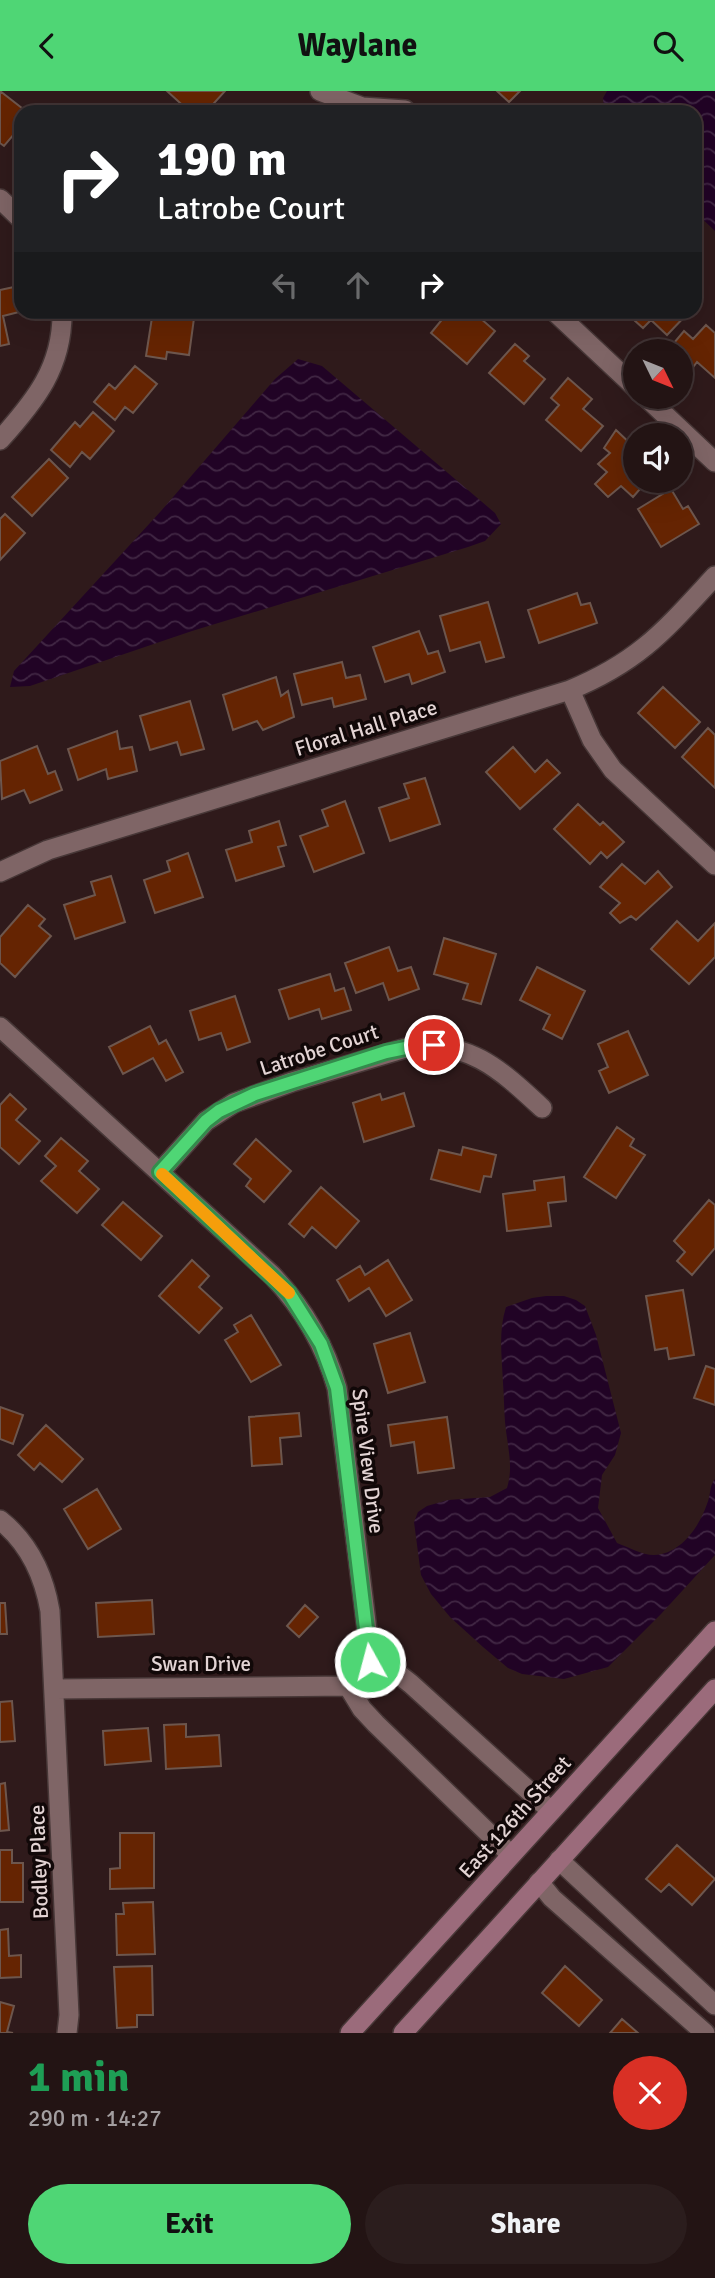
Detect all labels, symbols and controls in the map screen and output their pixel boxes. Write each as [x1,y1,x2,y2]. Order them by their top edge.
text: Waylane [298,26,417,65]
icon: back [28,27,66,65]
icon: search [649,27,687,65]
text: 190 m [157,129,287,189]
icon: right [42,133,133,224]
text: Latrobe Court [157,189,345,228]
icon: left [266,266,304,304]
icon: ahead [339,266,377,304]
icon: right [412,266,450,304]
north arrow [623,339,693,409]
map controls [623,339,693,493]
button: sound [623,423,693,493]
street label: Floral Hall Place [292,694,440,762]
pin [404,1015,464,1075]
street label: Latrobe Court [256,1019,382,1081]
icon: arrive [415,1026,453,1064]
street label: Spire View Drive [346,1387,390,1535]
position arrow [333,1625,407,1699]
street label: Swan Drive [151,1651,251,1677]
street label: East 126th Street [453,1750,577,1884]
street label: Bodley Place [24,1804,54,1920]
text: 1 min [28,2052,129,2103]
button: close [613,2056,687,2130]
text: 290 m · 14:27 [28,2104,162,2133]
button: Exit [28,2184,351,2264]
button: Share [365,2184,687,2264]

